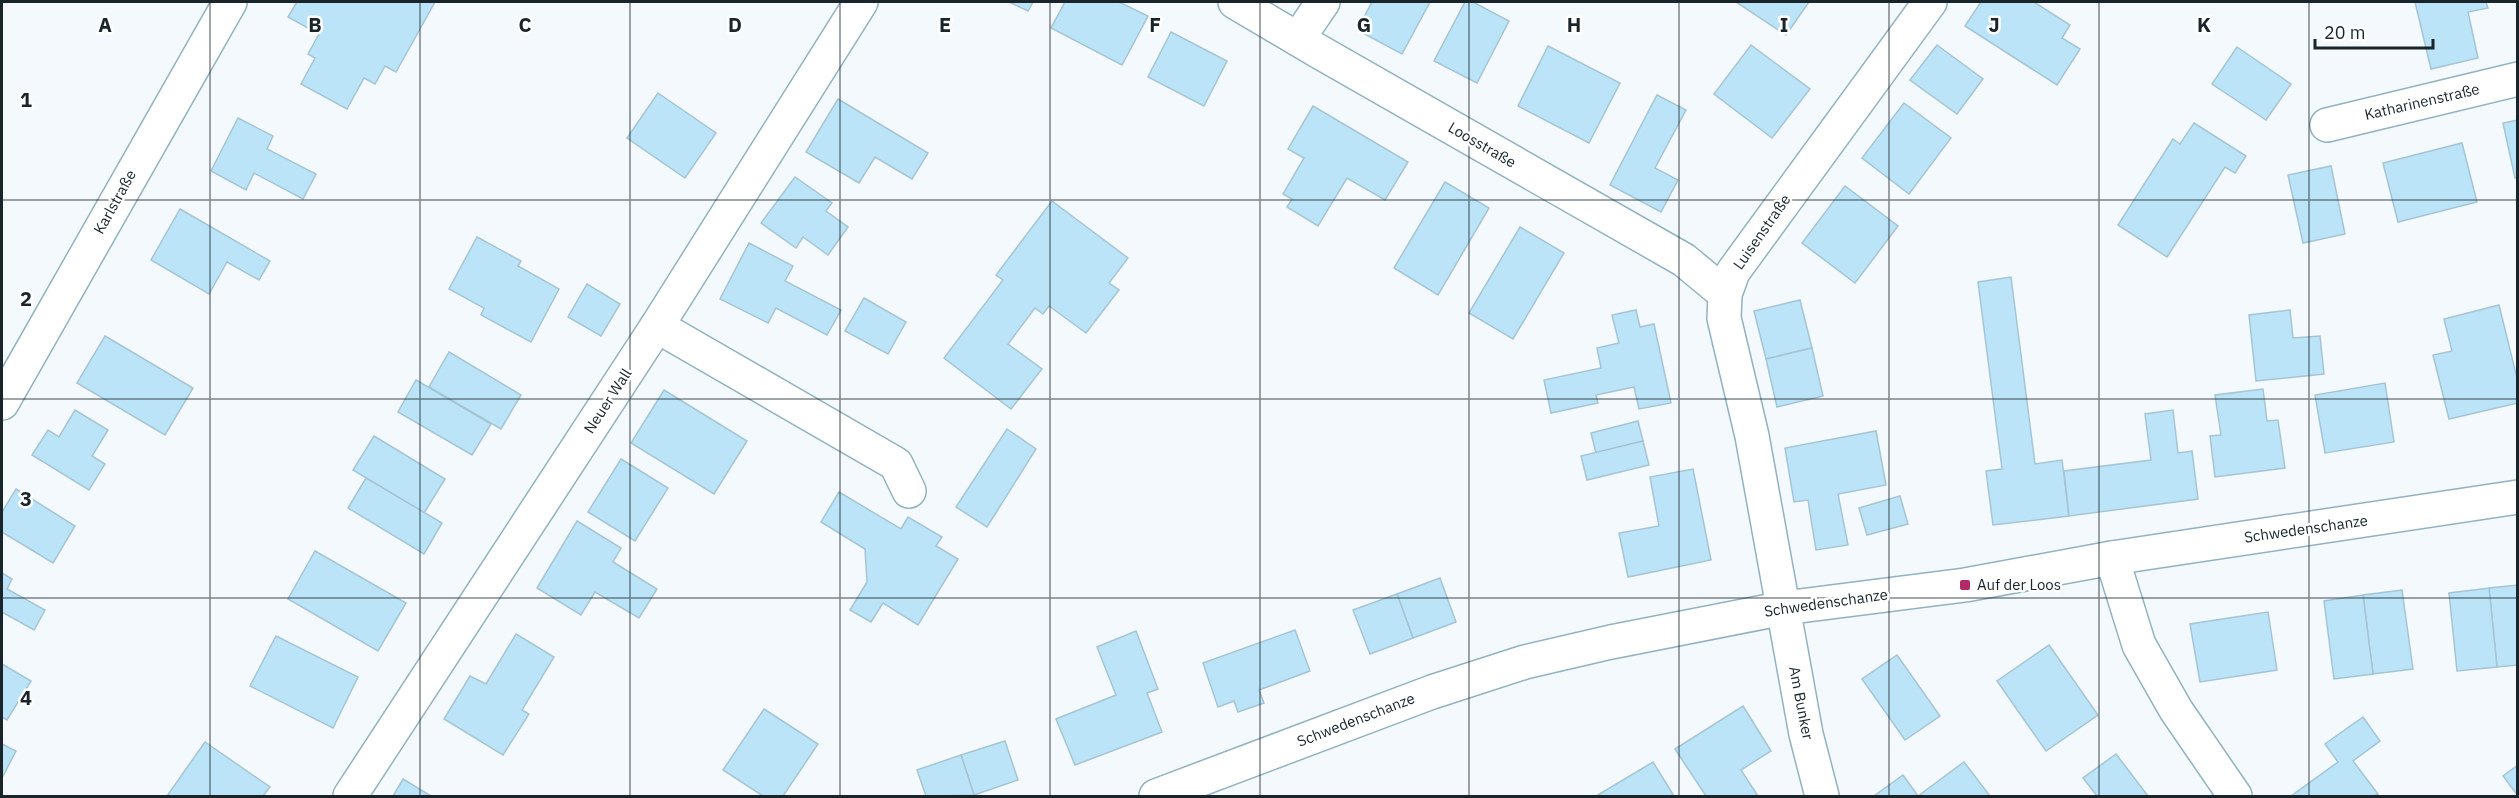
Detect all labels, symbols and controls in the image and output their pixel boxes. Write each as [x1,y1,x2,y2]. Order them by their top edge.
text: A [98,11,112,38]
text: B [308,11,322,38]
text: C [518,11,532,38]
text: D [728,11,742,38]
text: E [939,11,951,38]
text: F [1149,11,1161,38]
text: G [1357,11,1371,38]
text: H [1567,11,1581,38]
text: I [1780,11,1788,38]
text: J [1988,11,2000,38]
text: K [2197,11,2211,38]
scale bar [2315,12,2434,50]
text: 20 m [2324,21,2366,44]
street label: Katharinenstraße [2363,79,2481,124]
text: 1 [20,86,32,113]
street label: Loosstraße [1445,118,1520,172]
street label: Karlstraße [89,166,140,237]
street label: Luisenstraße [1729,190,1794,273]
text: 2 [20,285,32,312]
street label: Neuer Wall [579,365,636,437]
text: 3 [20,485,32,512]
street label: Schwedenschanze [2243,510,2369,547]
place label: Auf der Loos [1977,575,2061,594]
marker: Auf der Loos [1958,578,1972,592]
street label: Schwedenschanze [1763,584,1889,621]
street label: Am Bunker [1785,665,1818,742]
text: 4 [20,684,32,711]
street label: Schwedenschanze [1294,688,1417,751]

